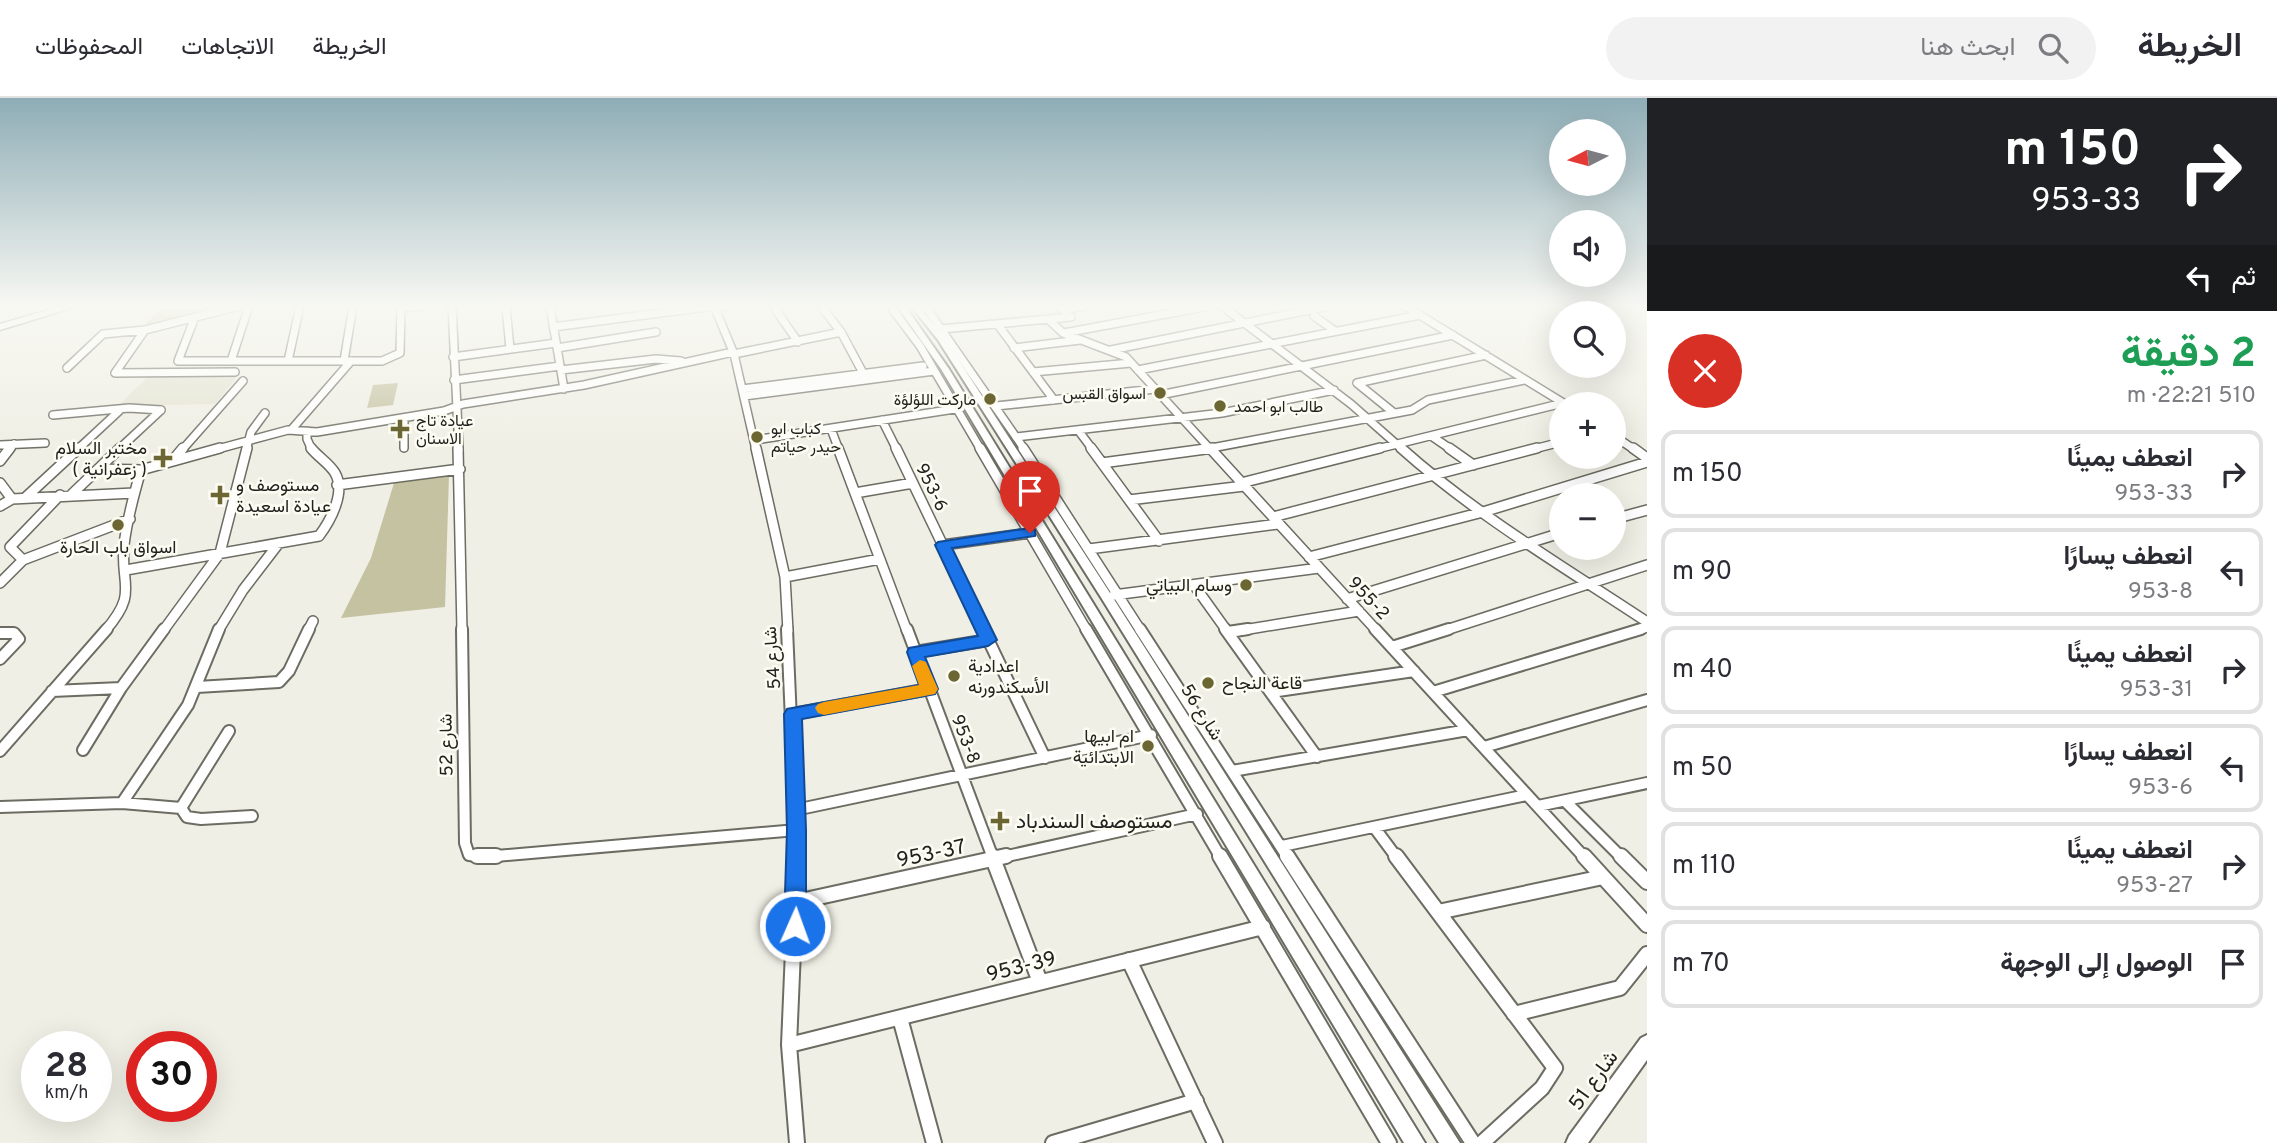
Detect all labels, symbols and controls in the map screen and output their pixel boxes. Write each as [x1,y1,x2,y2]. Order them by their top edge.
search box [1606,17,2096,80]
text: الخريطة [2138,27,2242,69]
icon: search [2034,29,2072,67]
text: ابحث هنا [1920,32,2016,65]
text: المحفوظات [35,33,143,63]
text: الاتجاهات [181,33,274,63]
text: الخريطة [312,33,387,63]
north arrow [1549,119,1626,196]
map controls [1549,119,1626,560]
text: 150 m [2004,121,2141,183]
icon: right [2165,126,2256,217]
text: 953-33 [2032,182,2141,222]
button: sound [1549,210,1626,287]
icon: left [2180,259,2218,297]
text: ثم [2232,262,2256,295]
button: search [1549,301,1626,378]
text: 2 دقيقة [2121,329,2256,382]
button: close [1668,334,1742,408]
text: 510 m · 22:21 [2127,382,2256,411]
place label: اسواق القبس [1062,385,1146,405]
marker: اسواق القبس [1152,385,1168,401]
place label: ماركت اللؤلؤة [894,391,976,411]
marker: ماركت اللؤلؤة [982,391,998,407]
button: + [1549,392,1626,469]
marker: طالب ابو احمد [1212,398,1228,414]
place label: طالب ابو احمد [1234,398,1323,418]
place label: عيادة تاج الاسنان [416,412,473,450]
marker: عيادة تاج الاسنان [390,419,410,439]
place label: كباب ابو حيدر حياتم [771,420,841,458]
marker: كباب ابو حيدر حياتم [749,429,765,445]
place label: مختبر السلام ( زعفرانية ) [55,438,147,482]
text: انعطف يمينًا [2067,443,2193,476]
marker: مختبر السلام ( زعفرانية ) [153,448,173,468]
icon: right [2214,455,2252,493]
text: 150 m [1672,458,1743,491]
street label: 953-6 [909,460,952,515]
pin [1000,461,1060,533]
icon: arrive [1011,472,1049,510]
place label: مستوصف و عيادة اسعيدة [236,475,331,519]
text: 953-33 [2114,480,2193,509]
button: − [1549,483,1626,560]
marker: مستوصف و عيادة اسعيدة [210,485,230,505]
marker: اسواق باب الحارة [110,517,126,533]
place label: اسواق باب الحارة [60,537,176,560]
text: انعطف يسارًا [2063,541,2193,574]
icon: left [2214,553,2252,591]
text: 90 m [1672,556,1732,589]
street label: 955-2 [1342,572,1394,626]
place label: وسام البياتي [1146,575,1232,600]
marker: وسام البياتي [1238,577,1254,593]
text: 953-8 [2128,578,2193,607]
street label: شارع 54 [760,626,787,690]
text: انعطف يمينًا [2067,639,2193,672]
icon: right [2214,651,2252,689]
text: 40 m [1672,654,1733,687]
place label: اعدادية الأسكندورنه [968,656,1049,700]
marker: اعدادية الأسكندورنه [946,668,962,684]
place label: قاعة النجاح [1222,673,1302,696]
marker: قاعة النجاح [1200,675,1216,691]
text: 953-31 [2120,676,2193,705]
street label: شارع 56 [1174,680,1227,745]
street label: 953-8 [945,712,984,767]
street label: شارع 52 [435,714,460,776]
place label: ام ابيها الابتدائية [1073,726,1134,770]
text: انعطف يسارًا [2063,737,2193,770]
marker: ام ابيها الابتدائية [1140,738,1156,754]
icon: left [2214,749,2252,787]
text: 50 m [1672,752,1733,785]
text: 953-6 [2128,774,2193,803]
place label: مستوصف السندباد [1016,809,1172,836]
marker: مستوصف السندباد [990,811,1010,831]
street label: 953-37 [894,834,968,875]
text: انعطف يمينًا [2067,835,2193,868]
icon: right [2214,847,2252,885]
text: 110 m [1672,850,1736,883]
text: 953-27 [2116,872,2193,901]
position arrow [758,889,832,963]
icon: arrive [2214,945,2252,983]
street label: 953-39 [984,946,1059,989]
text: 70 m [1672,948,1730,981]
text: الوصول إلى الوجهة [2000,948,2193,981]
speed limit sign: 30 [126,1031,217,1122]
text: 28 [45,1045,88,1089]
street label: شارع 51 [1563,1045,1625,1116]
text: km/h [45,1082,88,1105]

